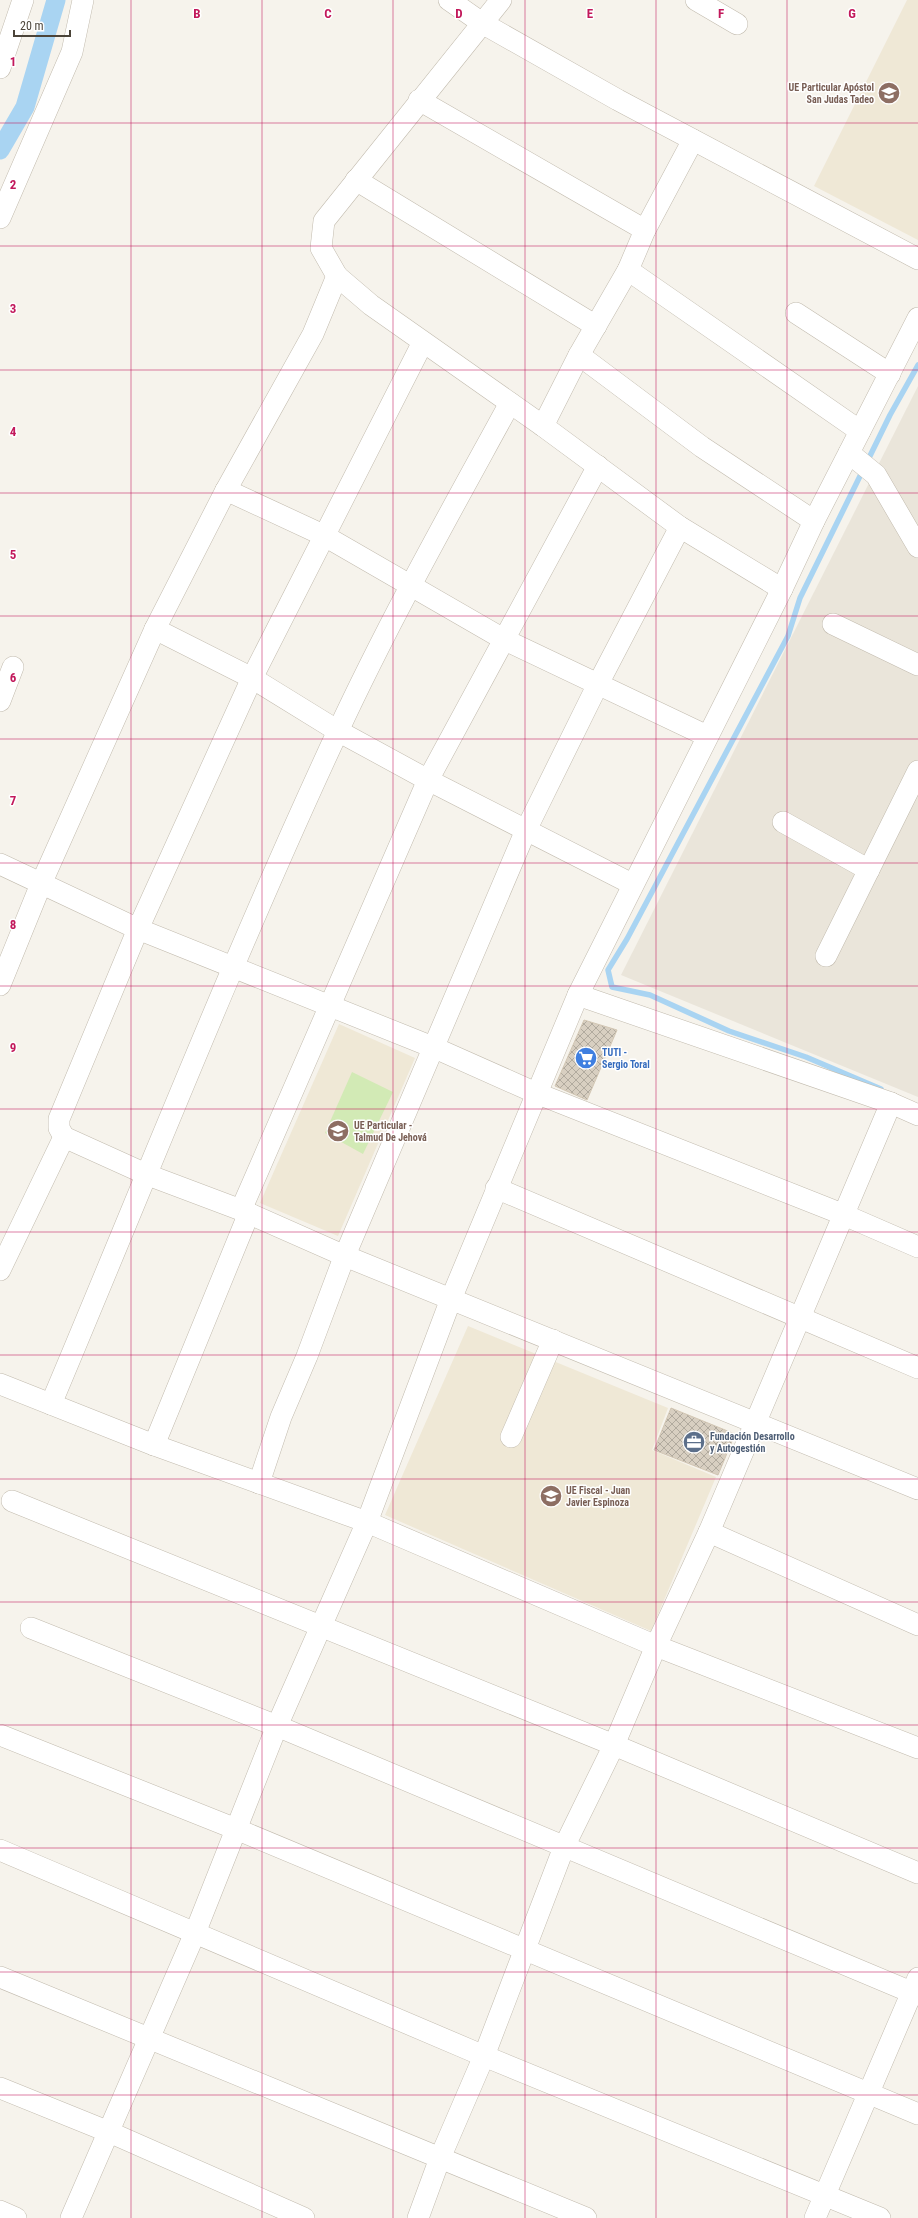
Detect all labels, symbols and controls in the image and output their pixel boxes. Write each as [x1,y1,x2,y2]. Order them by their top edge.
text: B [193,6,201,21]
text: C [324,6,332,21]
text: D [455,6,463,21]
text: E [587,6,594,21]
text: F [718,6,724,21]
text: G [848,6,856,21]
scale bar [14,12,70,38]
text: 20 m [20,19,44,33]
text: 1 [10,54,16,69]
school or university icon: UE Particular Apóstol San Judas Tadeo [876,80,902,106]
place label: UE Particular Apóstol San Judas Tadeo [789,82,874,105]
text: 2 [10,177,17,192]
text: 3 [10,301,16,316]
text: 4 [10,424,17,439]
text: 5 [10,547,17,562]
text: 6 [10,670,17,685]
text: 7 [10,793,17,808]
text: 8 [10,917,16,932]
text: 9 [10,1040,16,1055]
supermarket icon: TUTI - Sergio Toral [573,1045,599,1071]
place label: TUTI - Sergio Toral [602,1047,650,1070]
school or university icon: UE Particular - Talmud De Jehová [325,1118,351,1144]
place label: UE Particular - Talmud De Jehová [354,1120,427,1143]
office icon: Fundación Desarrollo y Autogestión [681,1429,707,1455]
place label: Fundación Desarrollo y Autogestión [710,1431,795,1454]
school or university icon: UE Fiscal - Juan Javier Espinoza [538,1483,564,1509]
place label: UE Fiscal - Juan Javier Espinoza [566,1485,630,1508]

